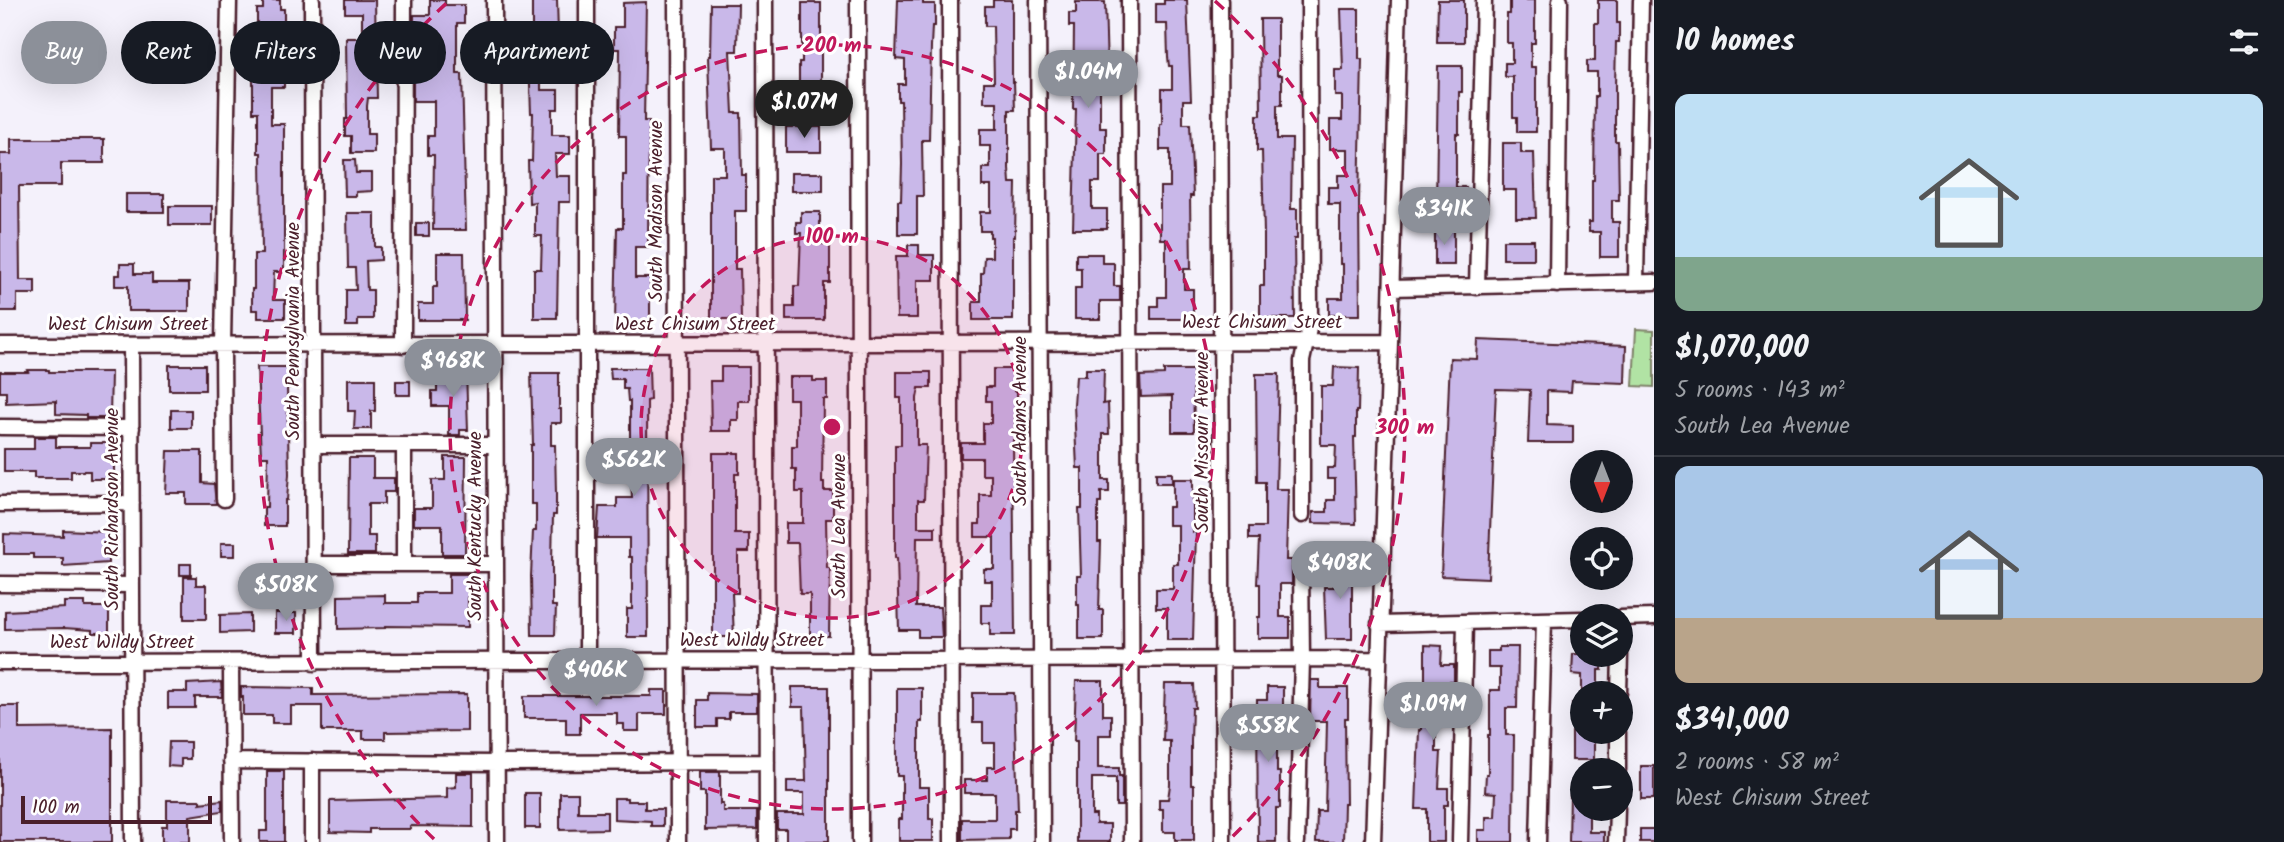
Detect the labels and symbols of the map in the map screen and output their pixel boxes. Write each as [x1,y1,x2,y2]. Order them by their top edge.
text: 200 m [802,30,862,63]
pin: $1.04M [1031,50,1145,110]
pin: $1.07M [747,80,861,140]
street label: South Madison Avenue [642,120,672,302]
pin: $341K [1395,188,1493,247]
text: 100 m [805,221,859,254]
street label: South Pennsylvania Avenue [279,222,309,440]
street label: West Chisum Street [1182,308,1343,338]
street label: West Chisum Street [48,310,209,340]
street label: West Chisum Street [615,310,776,340]
street label: South Adams Avenue [1006,336,1036,506]
pin: $968K [404,340,502,399]
street label: South Missouri Avenue [1188,351,1218,532]
street label: South Richardson Avenue [98,407,128,610]
text: 300 m [1375,412,1434,445]
centre of rings [820,415,844,439]
street label: South Kentucky Avenue [461,431,491,621]
pin: $562K [585,438,683,498]
north arrow [1570,450,1633,513]
street label: South Lea Avenue [825,453,855,598]
pin: $408K [1291,542,1389,601]
pin: $508K [237,564,335,623]
street label: West Wildy Street [680,626,825,656]
street label: West Wildy Street [50,628,195,658]
pin: $406K [547,648,645,708]
pin: $1.09M [1376,682,1490,742]
pin: $558K [1219,704,1317,764]
scale bar [21,793,212,825]

